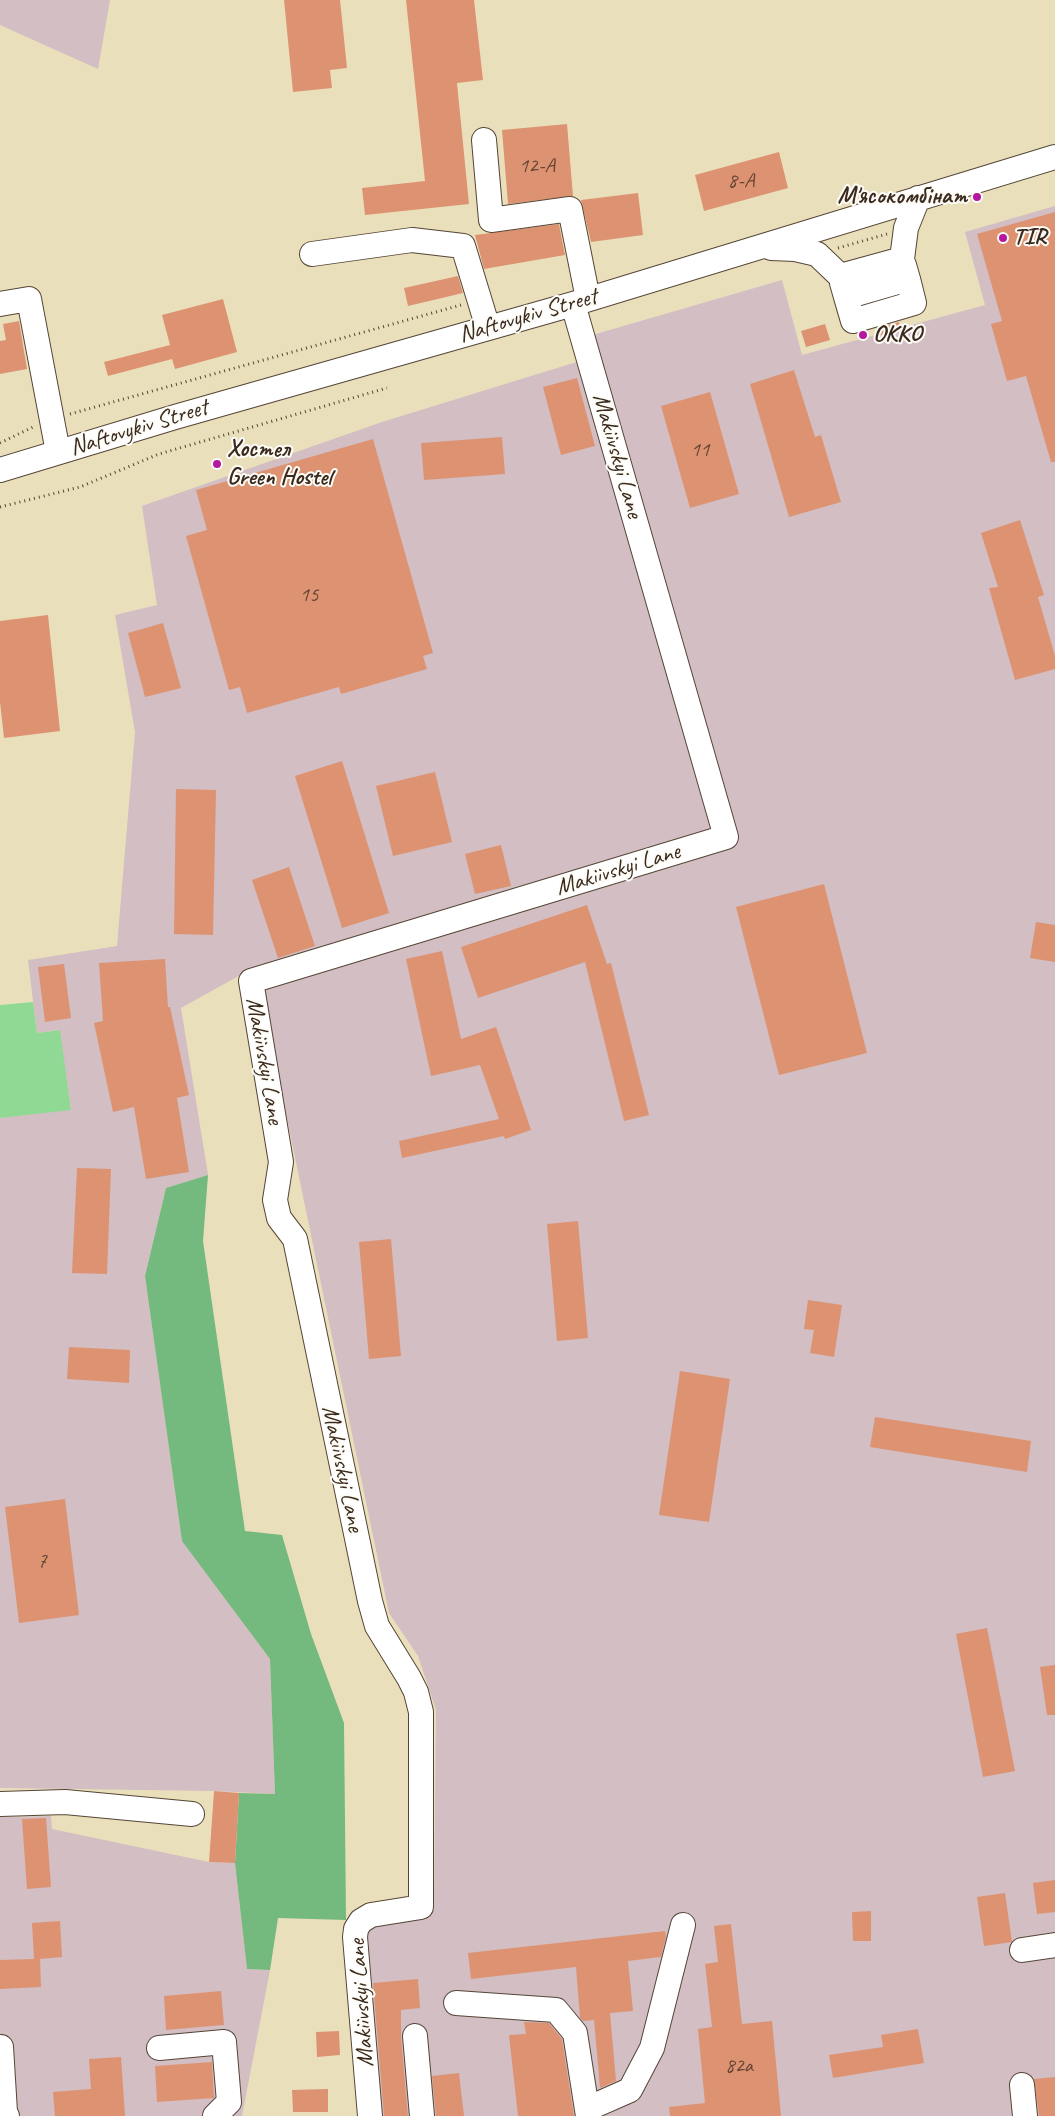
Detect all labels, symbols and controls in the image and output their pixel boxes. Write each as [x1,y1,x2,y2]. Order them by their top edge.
house number: 12-А [519,153,555,179]
house number: 8-А [728,168,754,194]
place label: М'ясокомбінат [837,183,967,211]
marker: М'ясокомбінат [971,191,983,203]
place label: TIR [1013,224,1046,252]
marker: TIR [997,232,1009,244]
street label: Naftovykiv Street [455,282,601,350]
place label: OKKO [873,321,921,349]
marker: OKKO [857,329,869,341]
street label: Makiivskyi Lane [585,390,649,522]
street label: Naftovykiv Street [67,393,211,463]
place label: Хостел Green Hostel [227,436,331,492]
house number: 11 [691,437,709,463]
marker: Хостел Green Hostel [211,458,223,470]
house number: 15 [300,582,318,608]
street label: Makiivskyi Lane [552,837,684,903]
street label: Makiivskyi Lane [239,995,289,1127]
street label: Makiivskyi Lane [315,1403,369,1535]
house number: 7 [37,1548,47,1574]
street label: Makiivskyi Lane [343,1938,381,2068]
house number: 82а [725,2053,753,2079]

